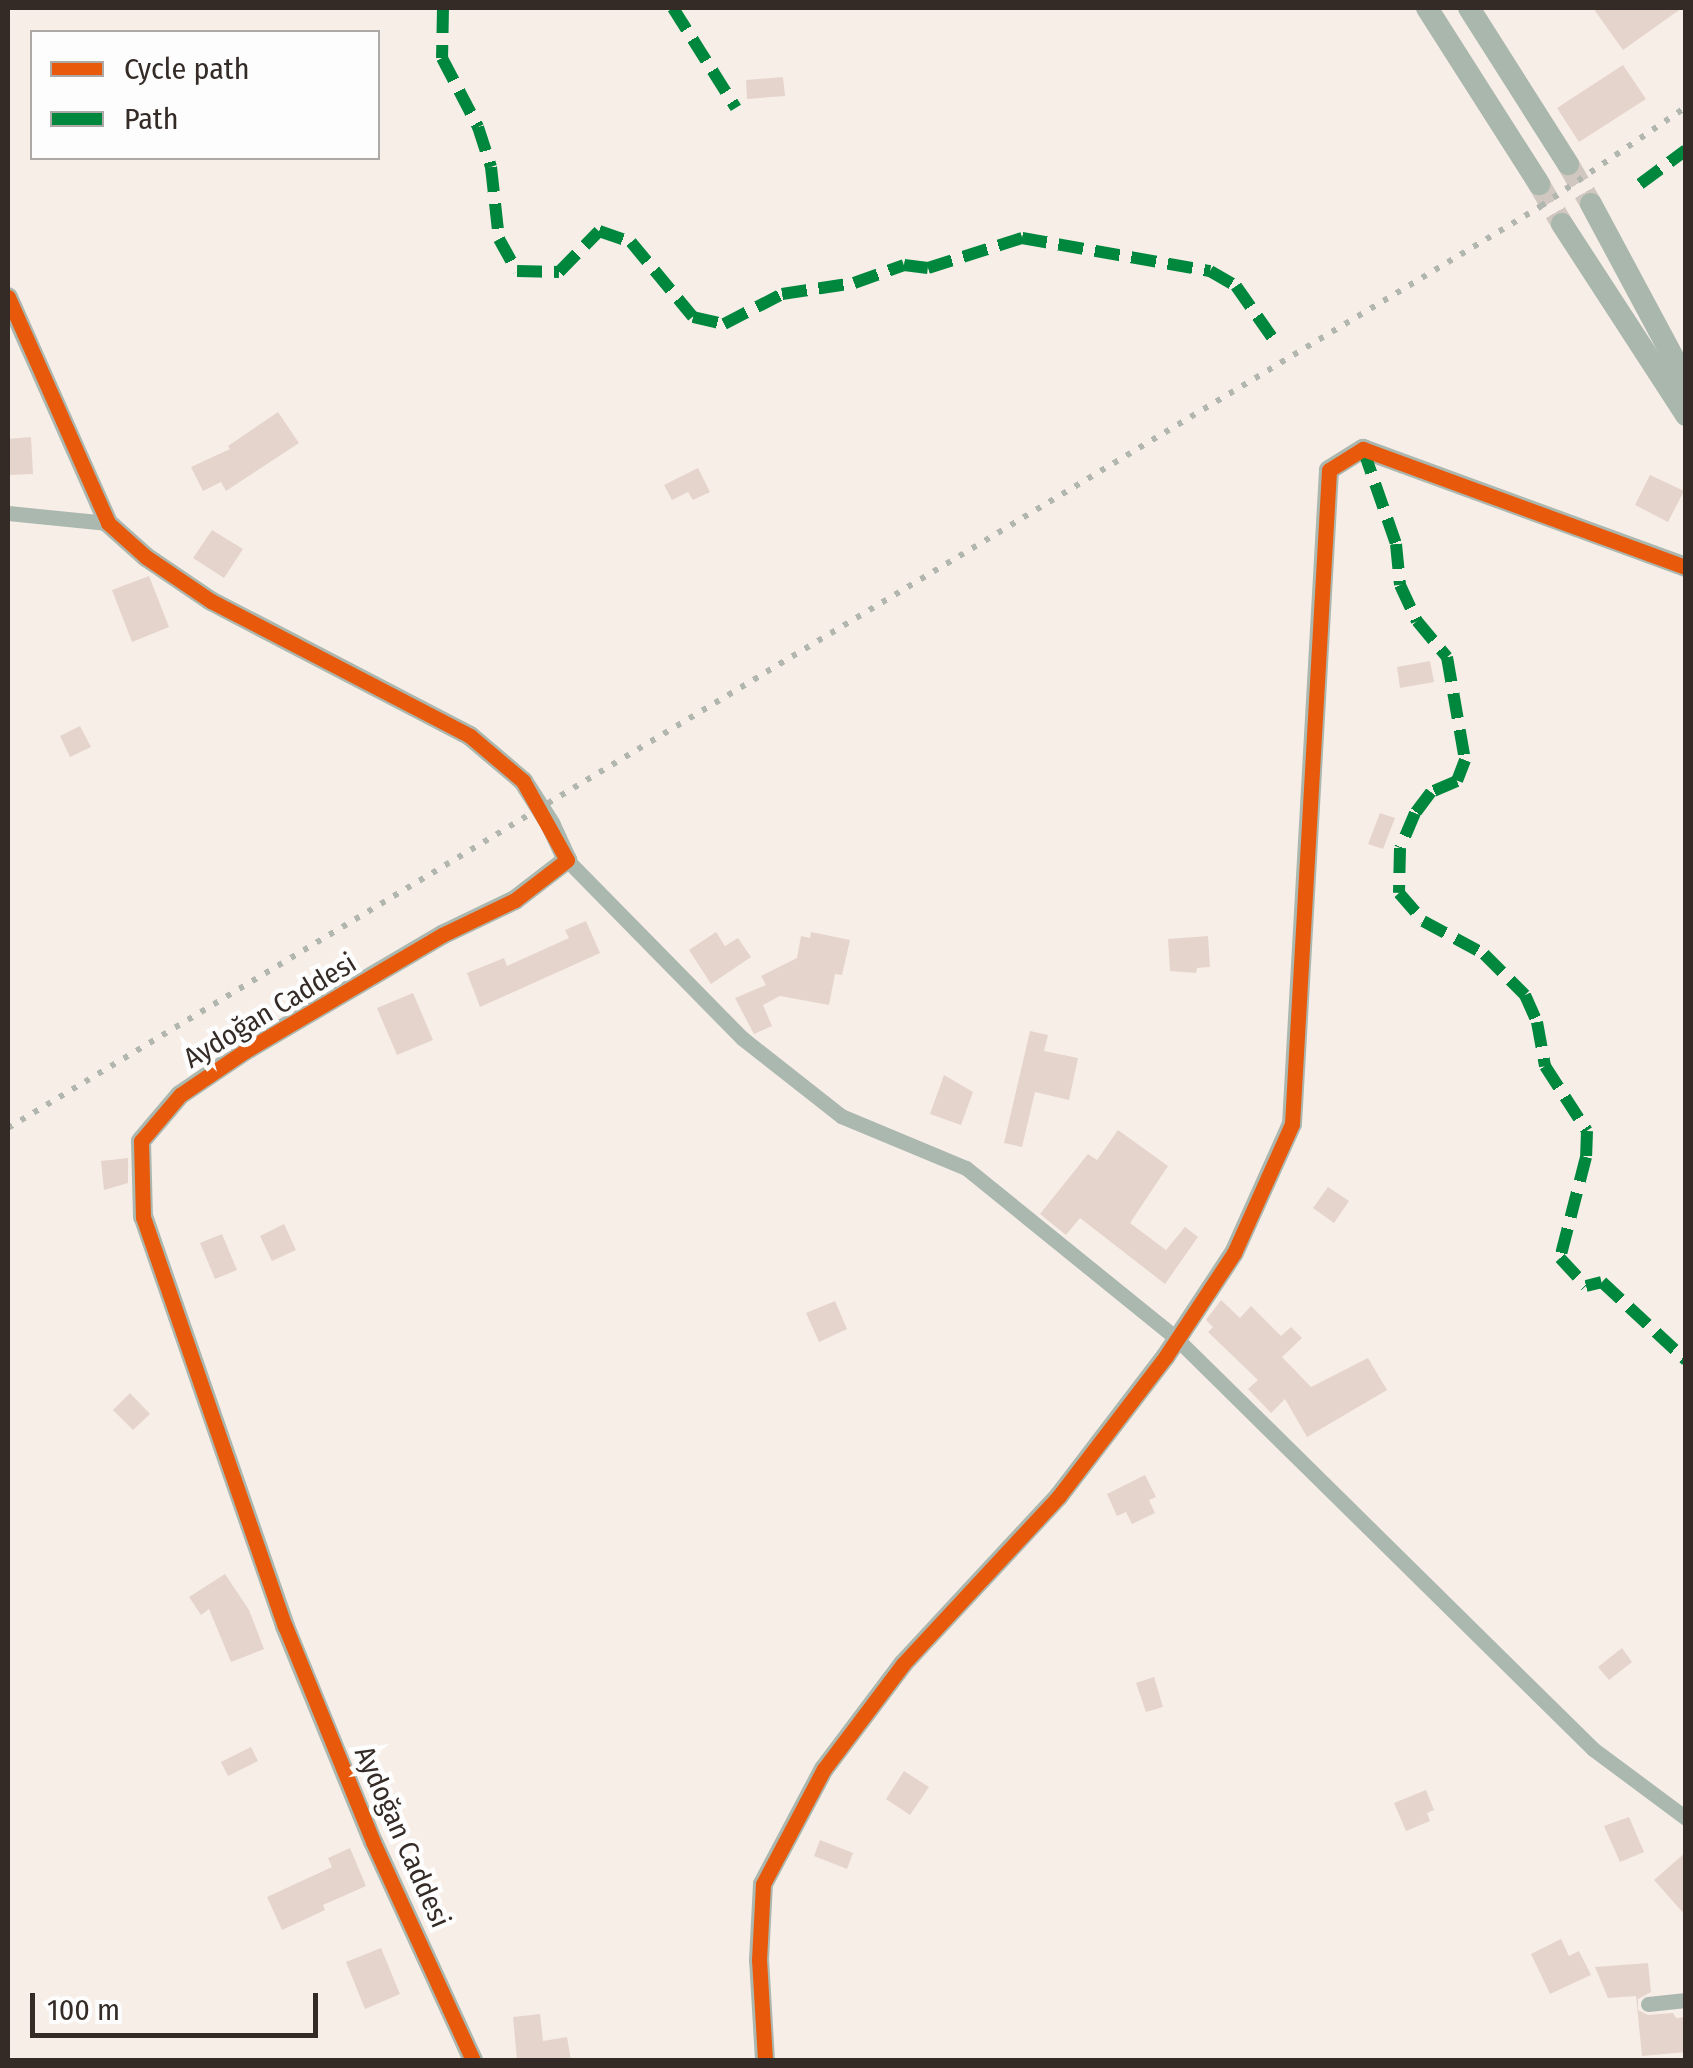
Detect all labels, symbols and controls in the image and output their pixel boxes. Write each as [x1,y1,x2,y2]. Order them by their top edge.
legend [30,30,380,160]
text: Cycle path [124,51,250,87]
text: Path [124,101,178,137]
street label: Aydoğan Caddesi [178,946,362,1076]
street label: Aydoğan Caddesi [347,1741,457,1933]
scale bar [35,1973,322,2035]
text: 100 m [47,1992,120,2028]

